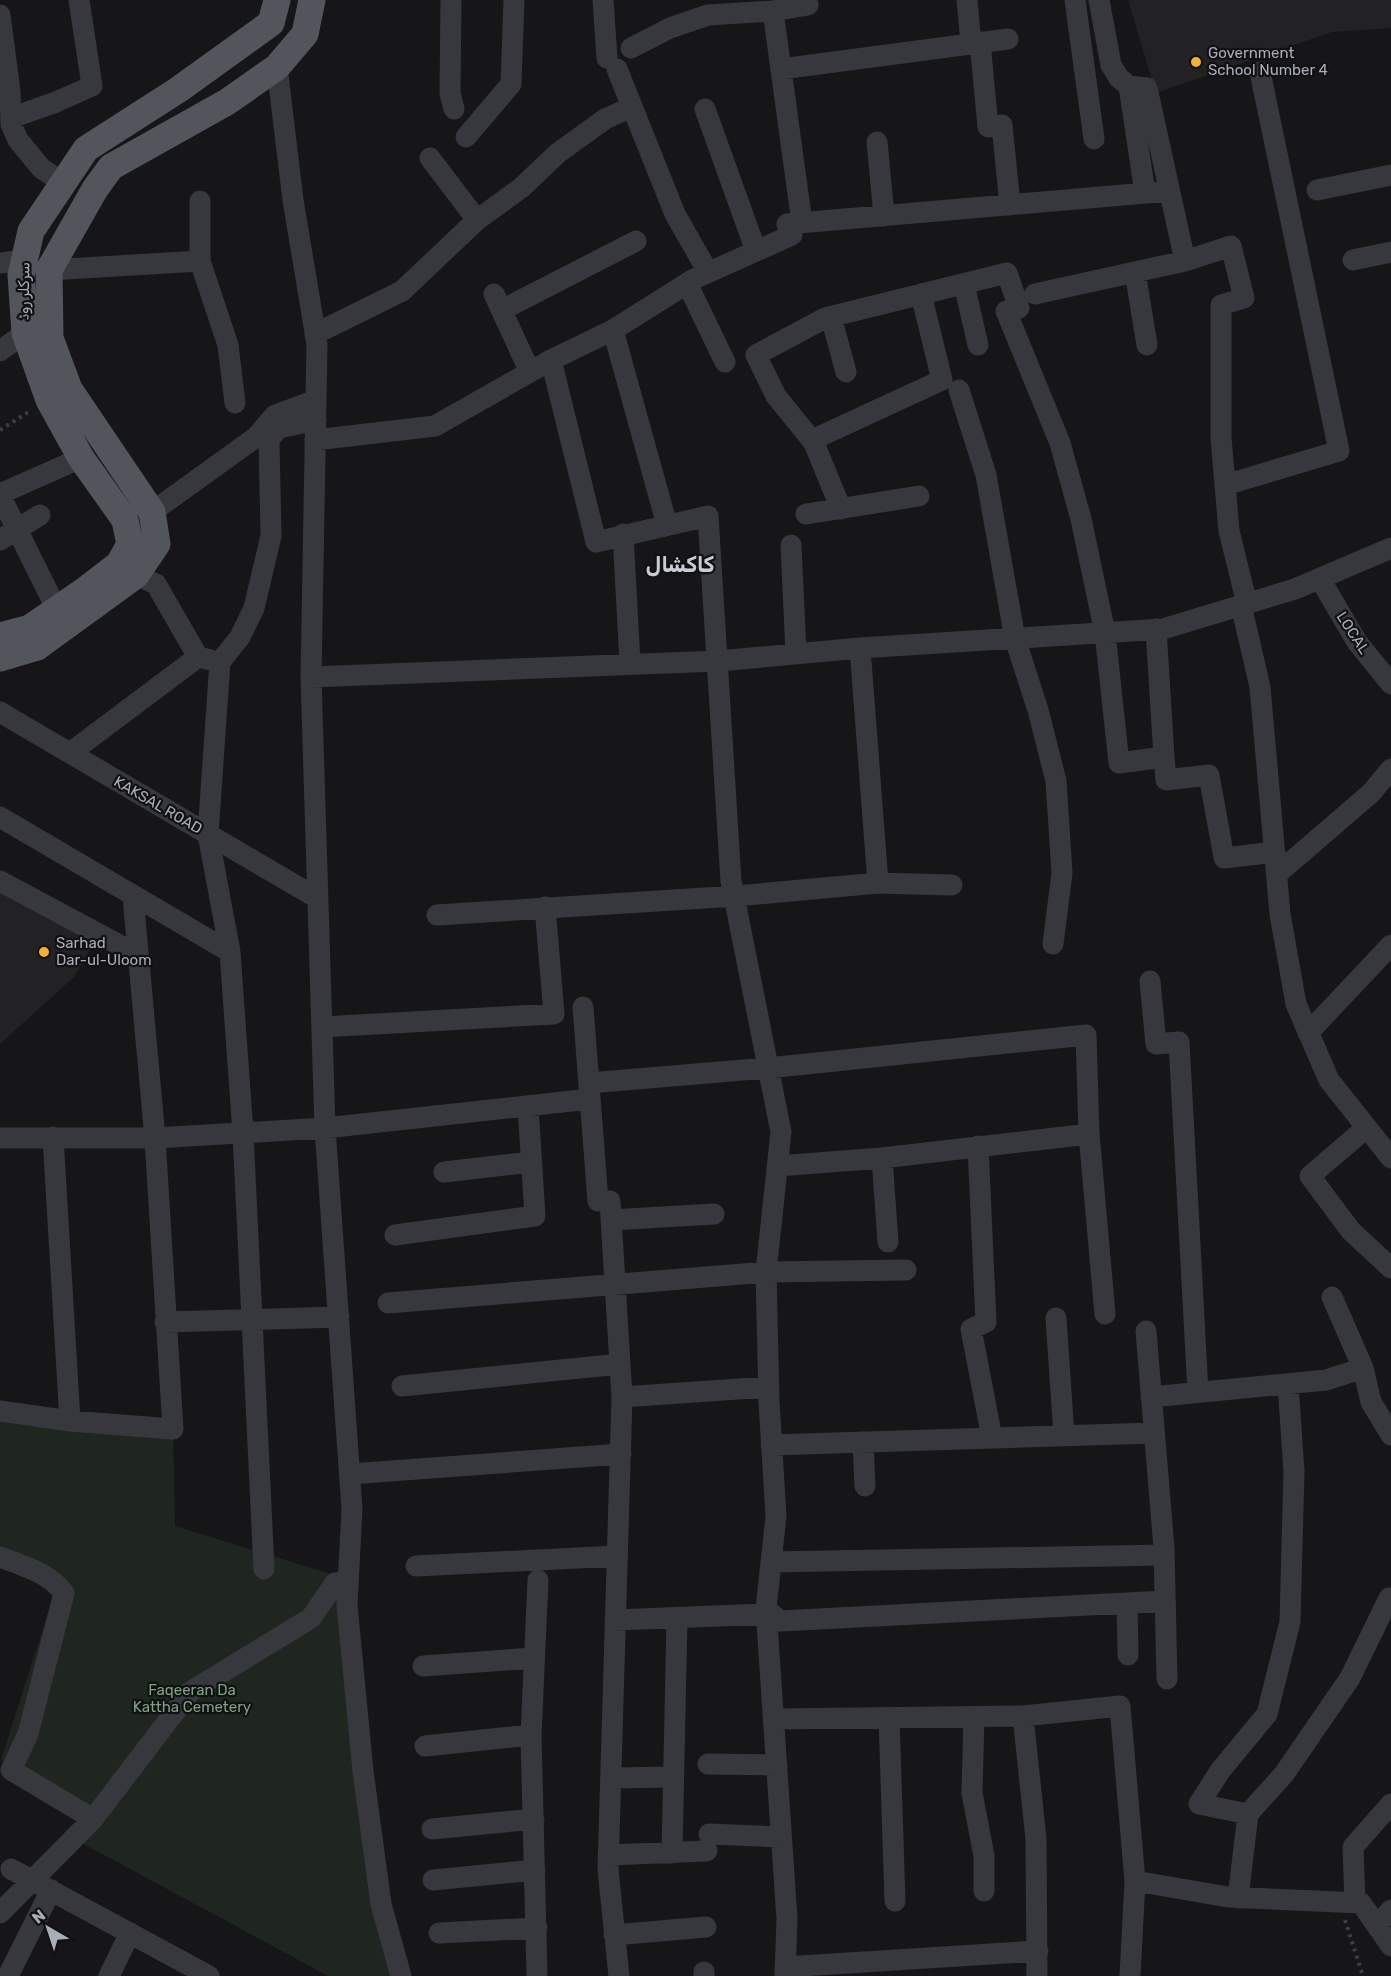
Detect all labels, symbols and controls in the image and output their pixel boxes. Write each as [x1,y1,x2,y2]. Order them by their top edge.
place label: Government School Number 4 [1208,44,1328,79]
marker: Government School Number 4 [1189,55,1203,69]
street label: سرکلر روڈ [14,262,35,320]
district label: کاکشال [646,552,715,577]
street label: LOCAL [1333,608,1374,658]
street label: KAKSAL ROAD [111,772,205,838]
place label: Sarhad Dar-ul-Uloom [56,934,152,969]
marker: Sarhad Dar-ul-Uloom [37,945,51,959]
park label: Faqeeran Da Kattha Cemetery [133,1681,251,1716]
north arrow [18,1898,78,1958]
text: N [28,1906,49,1928]

